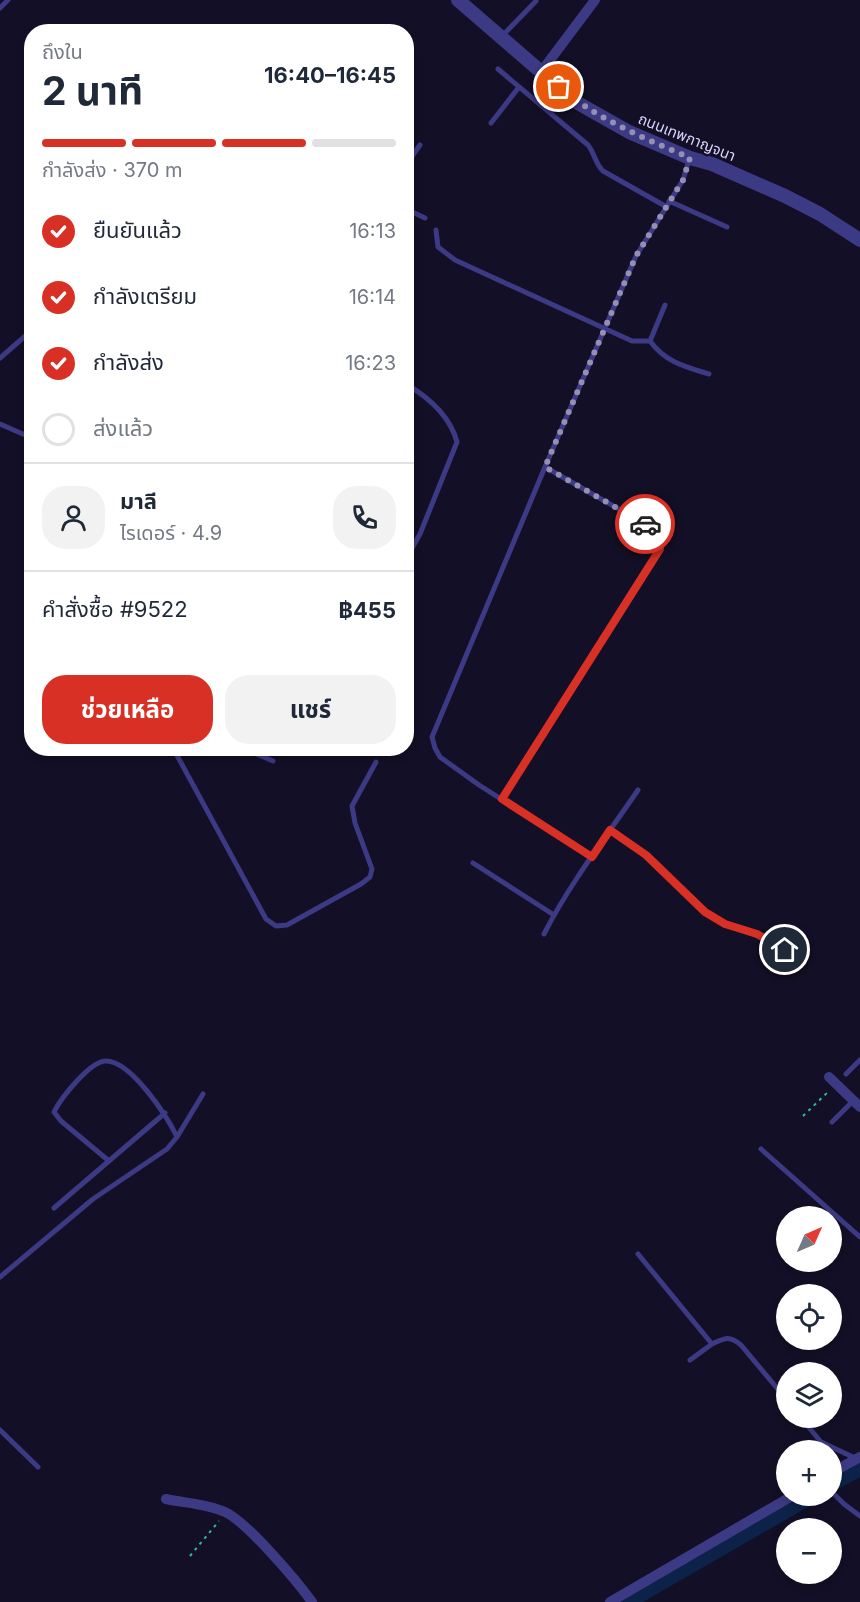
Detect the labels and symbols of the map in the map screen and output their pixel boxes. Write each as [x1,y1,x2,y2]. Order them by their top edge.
pin [533,61,584,112]
street label: ถนนเทพกาญจนา [636,109,738,165]
courier [615,494,675,554]
pin [759,924,810,975]
north arrow [776,1206,842,1272]

